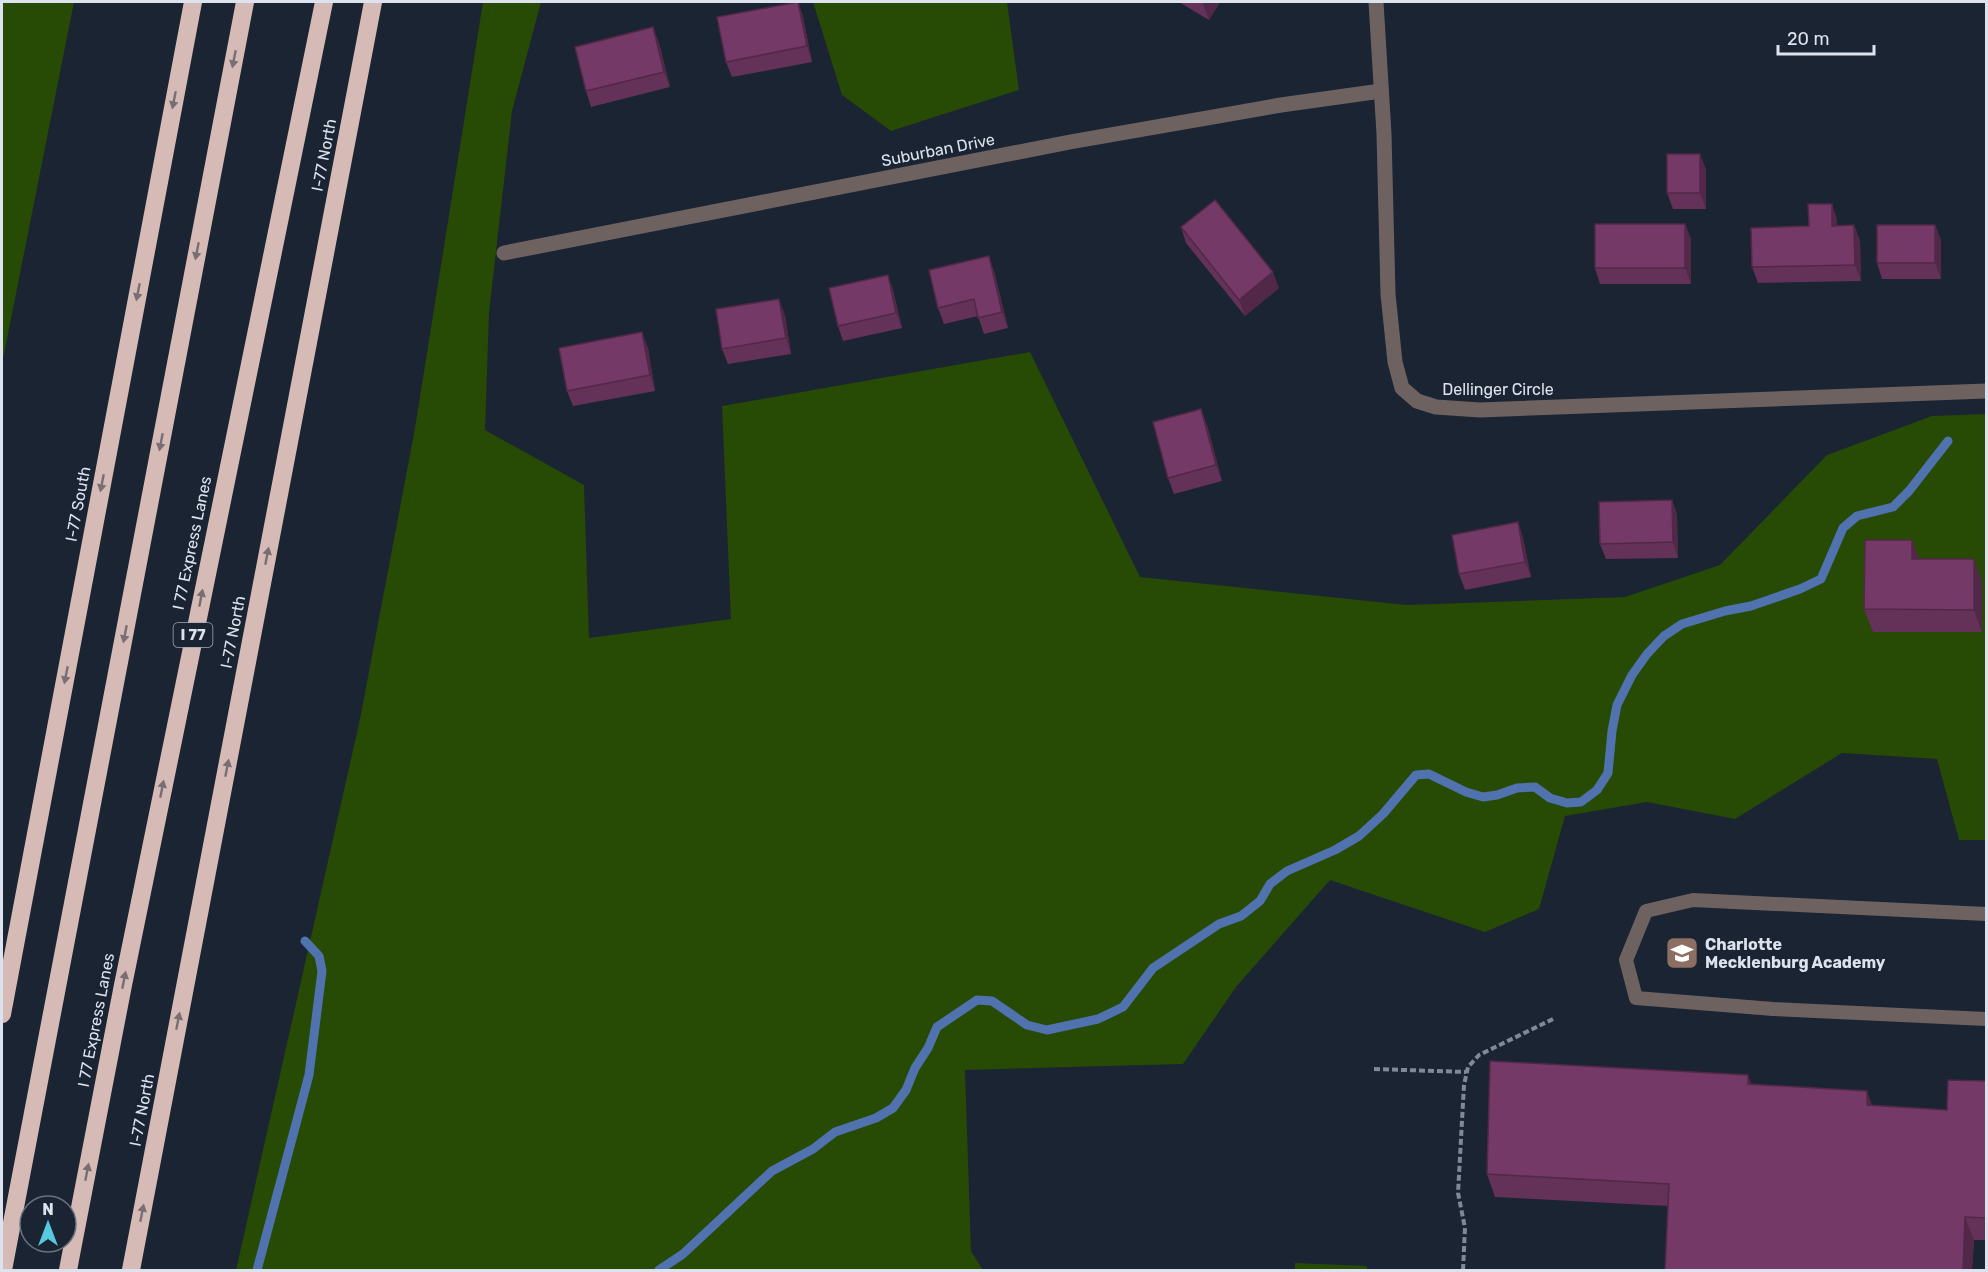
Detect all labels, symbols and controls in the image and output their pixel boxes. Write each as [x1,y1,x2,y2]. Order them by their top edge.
scale bar [1778,18,1874,56]
text: 20 m [1787,28,1829,50]
one-way arrow [229,50,238,69]
one-way arrow [169,91,178,110]
street label: I-77 North [308,117,340,193]
street label: Suburban Drive [880,130,996,170]
one-way arrow [192,241,201,260]
one-way arrow [133,283,142,302]
street label: Dellinger Circle [1442,380,1554,399]
one-way arrow [156,433,165,452]
street label: I-77 South [61,465,95,543]
one-way arrow [97,474,106,493]
street label: I 77 Express Lanes [169,474,215,612]
one-way arrow [263,546,272,565]
one-way arrow [197,588,206,607]
street label: I-77 North [217,594,249,670]
road number: I 77 [174,623,212,647]
one-way arrow [120,624,129,643]
one-way arrow [61,666,70,685]
one-way arrow [223,758,232,777]
one-way arrow [158,779,167,798]
school or university icon: Charlotte Mecklenburg Academy [1664,935,1700,971]
place label: Charlotte Mecklenburg Academy [1705,935,1886,972]
street label: I 77 Express Lanes [74,951,118,1089]
one-way arrow [120,971,129,990]
one-way arrow [174,1012,183,1031]
street label: I-77 North [126,1072,158,1148]
one-way arrow [83,1162,92,1181]
north arrow [18,1194,78,1254]
text: N [42,1200,54,1219]
one-way arrow [138,1203,147,1222]

